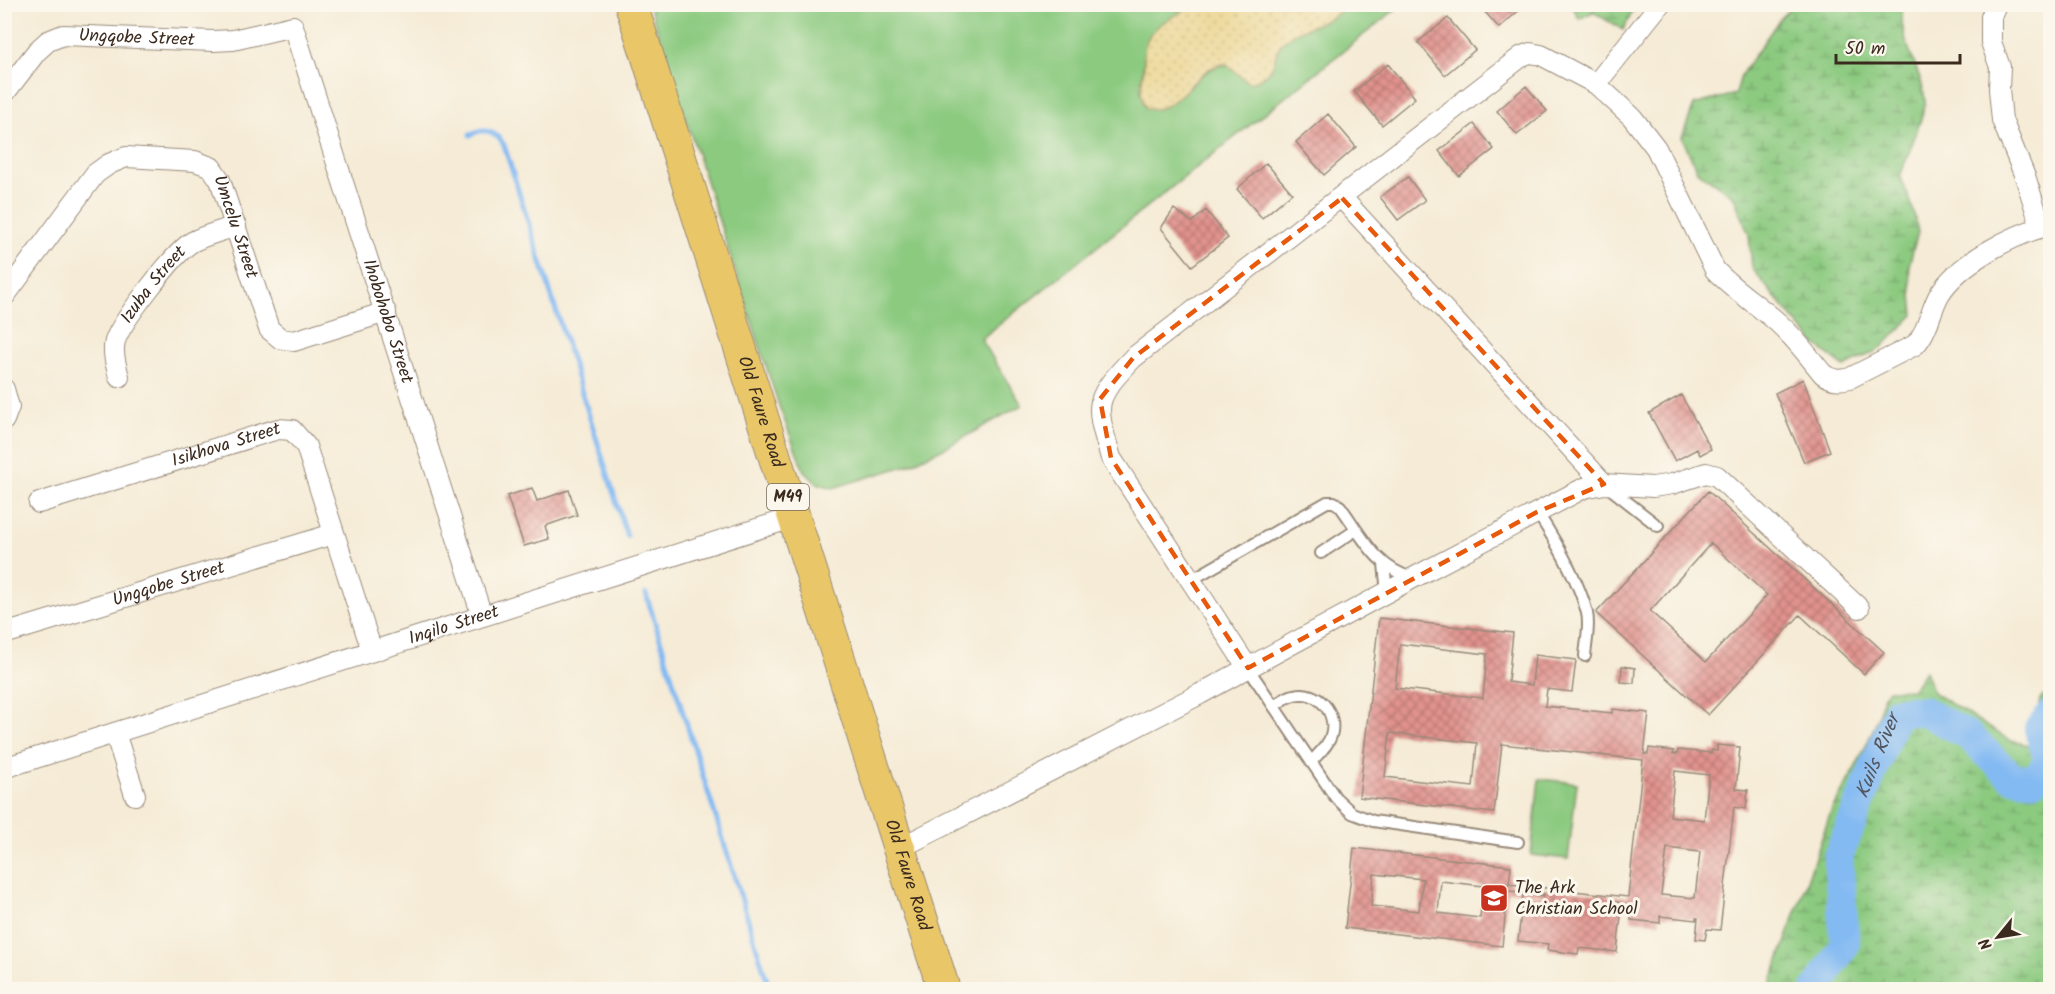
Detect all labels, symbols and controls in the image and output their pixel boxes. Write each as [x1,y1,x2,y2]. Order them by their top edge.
street label: Ungqobe Street [78,21,196,55]
scale bar [1836,27,1960,65]
text: 50 m [1845,35,1885,64]
street label: Umcelu Street [205,171,266,283]
street label: Izuba Street [113,238,194,330]
street label: Ihobohobo Street [354,255,421,388]
street label: Old Faure Road [729,352,792,472]
street label: Isikhova Street [168,414,285,476]
road number: M49 [767,484,809,510]
street label: Ungqobe Street [109,553,229,615]
street label: Inqilo Street [405,597,504,653]
water label: Kuils River [1847,706,1912,803]
street label: Old Faure Road [876,816,939,936]
place label: The Ark Christian School [1515,874,1638,924]
school or university icon: The Ark Christian School [1478,882,1510,914]
north arrow [1968,907,2028,967]
text: N [1973,933,2000,954]

